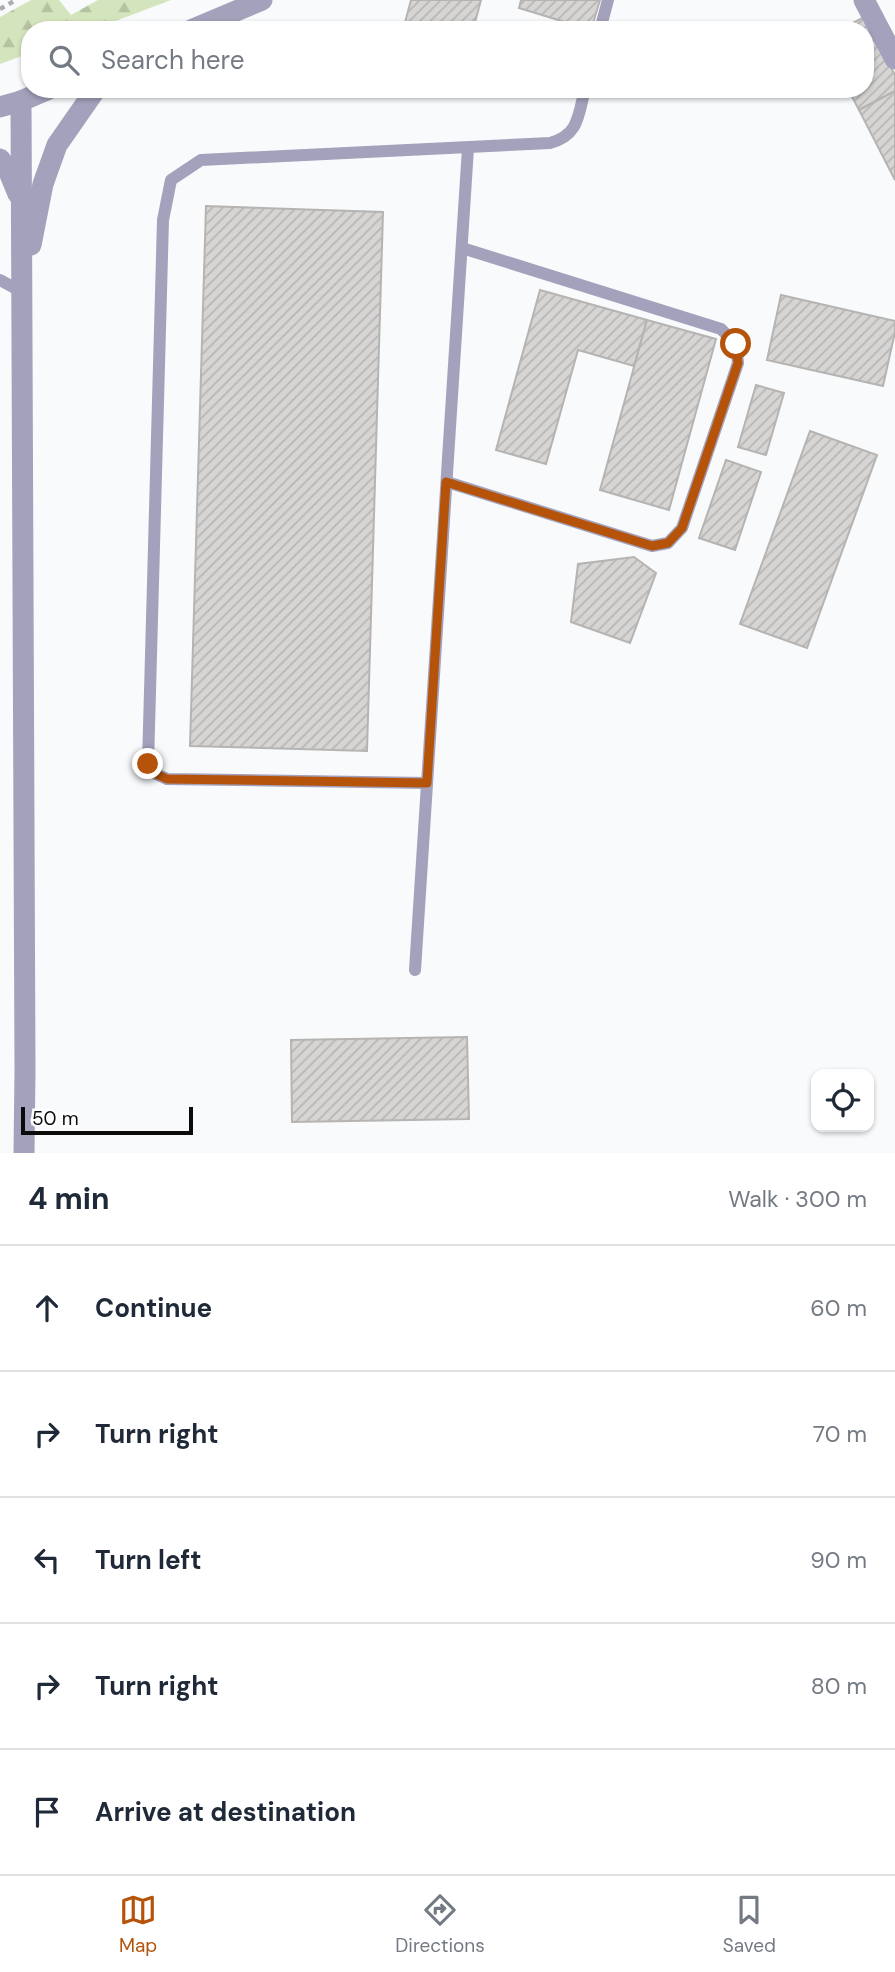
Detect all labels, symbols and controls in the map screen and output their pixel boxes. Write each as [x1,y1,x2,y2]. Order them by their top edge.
search box [21,21,874,98]
icon: search [45,41,83,79]
text: Search here [101,43,244,77]
route start [720,328,751,359]
route end [132,748,163,779]
map controls [811,1069,874,1132]
button: locate [811,1069,874,1132]
scale bar [21,1104,192,1136]
text: 50 m [32,1106,79,1131]
text: 4 min [28,1179,110,1218]
text: Walk · 300 m [728,1184,867,1214]
icon: ahead [28,1289,66,1327]
text: Continue [95,1291,212,1325]
text: 60 m [810,1293,867,1323]
icon: right [28,1415,66,1453]
text: Turn right [95,1417,219,1451]
text: 70 m [813,1419,867,1449]
icon: left [28,1541,66,1579]
text: Turn left [95,1543,202,1577]
text: 90 m [810,1545,867,1575]
icon: right [28,1667,66,1705]
text: Turn right [95,1669,219,1703]
text: 80 m [811,1671,867,1701]
icon: arrive [28,1793,66,1831]
text: Arrive at destination [95,1795,356,1829]
tab: Map [119,1891,157,1958]
tab: Directions [395,1891,485,1958]
tab: Saved [723,1891,776,1958]

